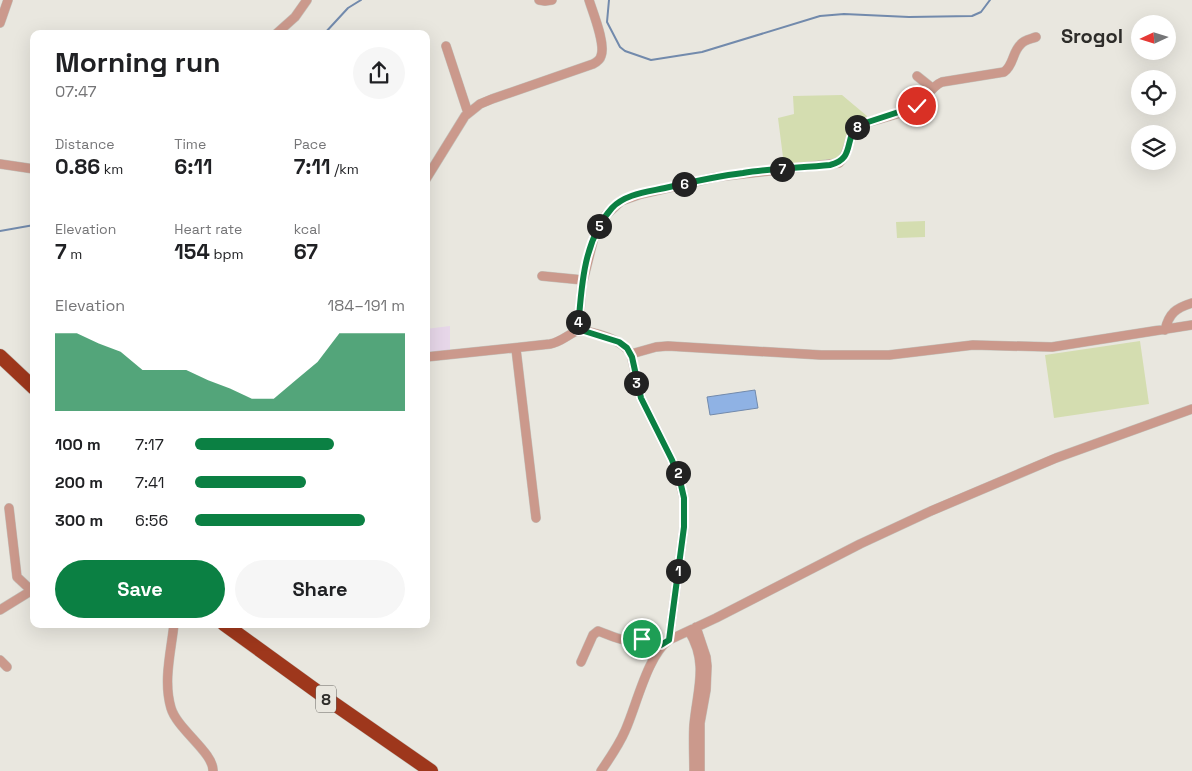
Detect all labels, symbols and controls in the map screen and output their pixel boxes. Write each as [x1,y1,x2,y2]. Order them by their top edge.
north arrow [1131,15,1176,60]
map controls [1131,15,1176,170]
district label: Srogol [1061,23,1123,49]
text: Morning run [55,44,220,80]
button: share [353,47,405,99]
button: locate [1131,70,1176,115]
text: 07:47 [55,81,97,102]
pin [896,85,938,127]
icon: check [903,92,931,120]
pin: 8 [844,114,870,140]
text: 8 [853,118,862,136]
button: layers [1131,125,1176,170]
text: Distance [55,135,115,153]
text: Time [174,135,206,153]
text: Pace [294,135,326,153]
text: 0.86 [55,153,100,180]
text: 6:11 [174,153,213,180]
text: 7:11 [294,153,331,180]
pin: 7 [770,156,794,182]
text: km [100,160,123,178]
text: /km [331,160,359,178]
text: 7 [779,160,786,178]
pin: 6 [672,172,696,196]
text: 6 [680,175,689,193]
pin: 5 [586,214,612,238]
text: 5 [595,217,604,235]
text: Elevation [55,220,116,238]
text: Heart rate [174,220,242,238]
text: kcal [294,220,321,238]
text: 7 [55,238,67,265]
text: 154 [174,238,210,265]
text: 67 [294,238,318,265]
text: m [67,245,82,263]
text: bpm [210,245,243,263]
text: Elevation [55,295,125,316]
text: 184–191 m [328,295,405,316]
pin: 4 [566,310,590,334]
text: 4 [574,313,583,331]
pin: 3 [624,370,648,396]
text: 3 [632,374,641,392]
text: 100 m [55,434,101,455]
text: 7:17 [135,434,164,455]
pin: 2 [666,460,690,486]
text: 2 [674,464,683,482]
text: 200 m [55,472,103,493]
text: 7:41 [135,472,164,493]
text: 300 m [55,510,103,531]
text: 6:56 [135,510,168,531]
pin: 1 [666,558,690,584]
button: Save [55,560,225,618]
button: Share [235,560,405,618]
text: 1 [675,562,682,580]
pin [621,618,663,660]
icon: arrive [628,625,656,653]
road number: 8 [316,686,336,712]

